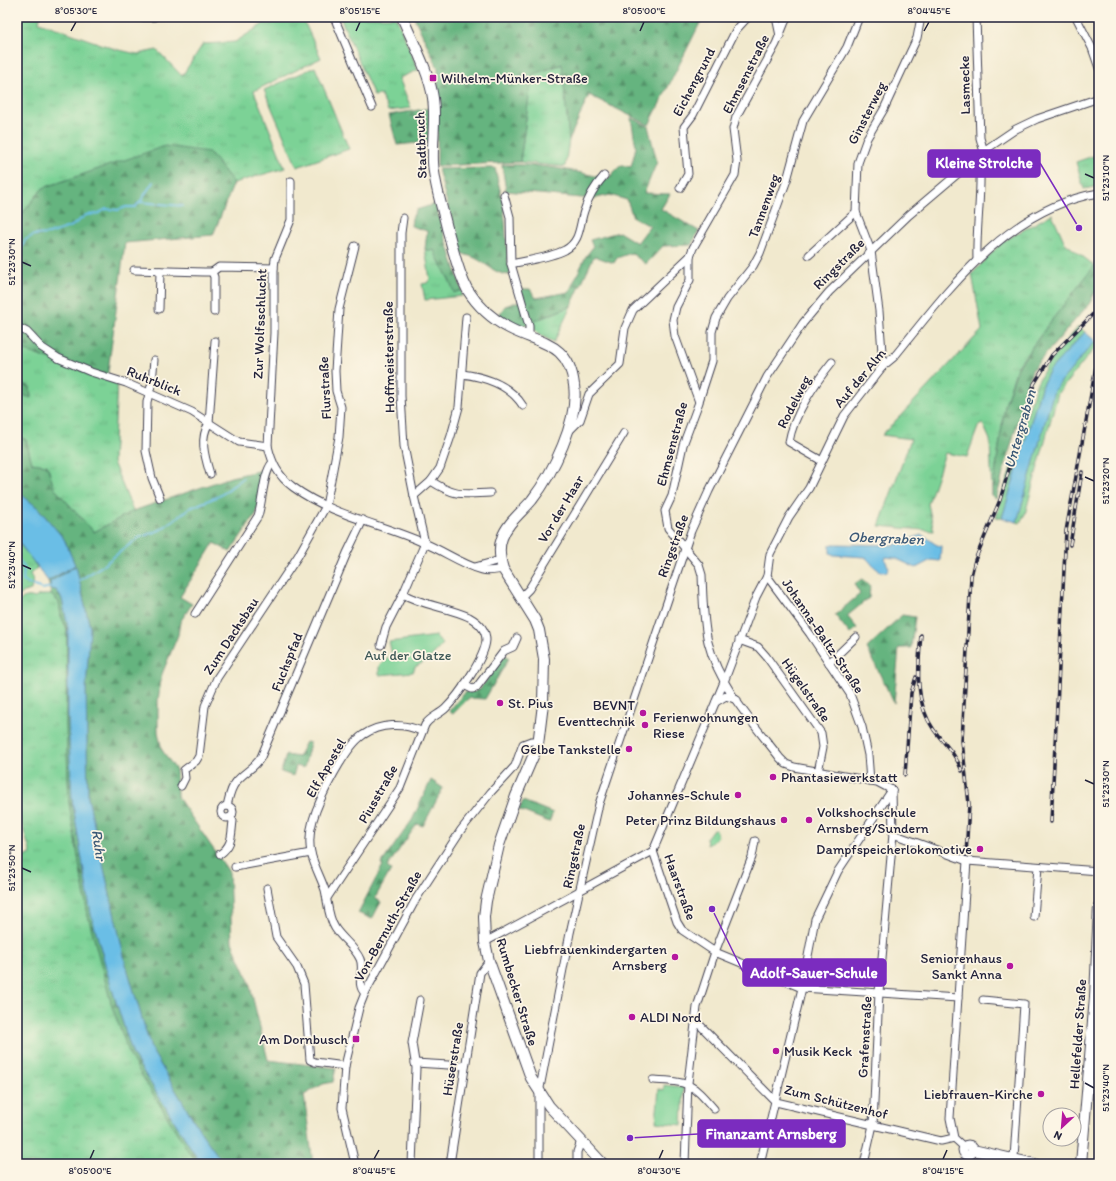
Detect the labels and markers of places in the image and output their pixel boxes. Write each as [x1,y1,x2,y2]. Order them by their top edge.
place label: Wilhelm-Münker-Straße [441,70,588,87]
marker: Wilhelm-Münker-Straße [428,73,438,83]
callout: Kleine Strolche [928,150,1040,177]
place label: St. Pius [508,695,553,712]
place label: BEVNT Eventtechnik [558,697,636,730]
marker: St. Pius [495,698,505,708]
marker: BEVNT Eventtechnik [638,708,648,718]
place label: Ferienwohnungen Riese [653,709,759,742]
marker: Ferienwohnungen Riese [640,720,650,730]
place label: Gelbe Tankstelle [521,741,621,758]
marker: Gelbe Tankstelle [624,744,634,754]
place label: Phantasiewerkstatt [781,769,898,786]
marker: Phantasiewerkstatt [768,772,778,782]
place label: Johannes-Schule [628,787,730,804]
marker: Johannes-Schule [733,790,743,800]
place label: Volkshochschule Arnsberg/Sundern [817,804,929,837]
place label: Peter Prinz Bildungshaus [625,812,776,829]
marker: Peter Prinz Bildungshaus [779,815,789,825]
marker: Volkshochschule Arnsberg/Sundern [804,815,814,825]
place label: Dampfspeicherlokomotive [816,841,972,858]
marker: Dampfspeicherlokomotive [975,844,985,854]
place label: Liebfrauenkindergarten Arnsberg [524,941,668,974]
place label: Seniorenhaus Sankt Anna [921,950,1003,983]
marker: Liebfrauenkindergarten Arnsberg [670,952,680,962]
callout: Adolf-Sauer-Schule [743,959,886,986]
marker: Seniorenhaus Sankt Anna [1005,961,1015,971]
place label: ALDI Nord [640,1009,702,1026]
marker: ALDI Nord [627,1012,637,1022]
place label: Am Dornbusch [259,1031,348,1048]
marker: Am Dornbusch [351,1034,361,1044]
place label: Musik Keck [784,1043,853,1060]
marker: Musik Keck [771,1046,781,1056]
place label: Liebfrauen-Kirche [924,1086,1033,1103]
marker: Liebfrauen-Kirche [1036,1089,1046,1099]
callout: Finanzamt Arnsberg [698,1120,845,1147]

